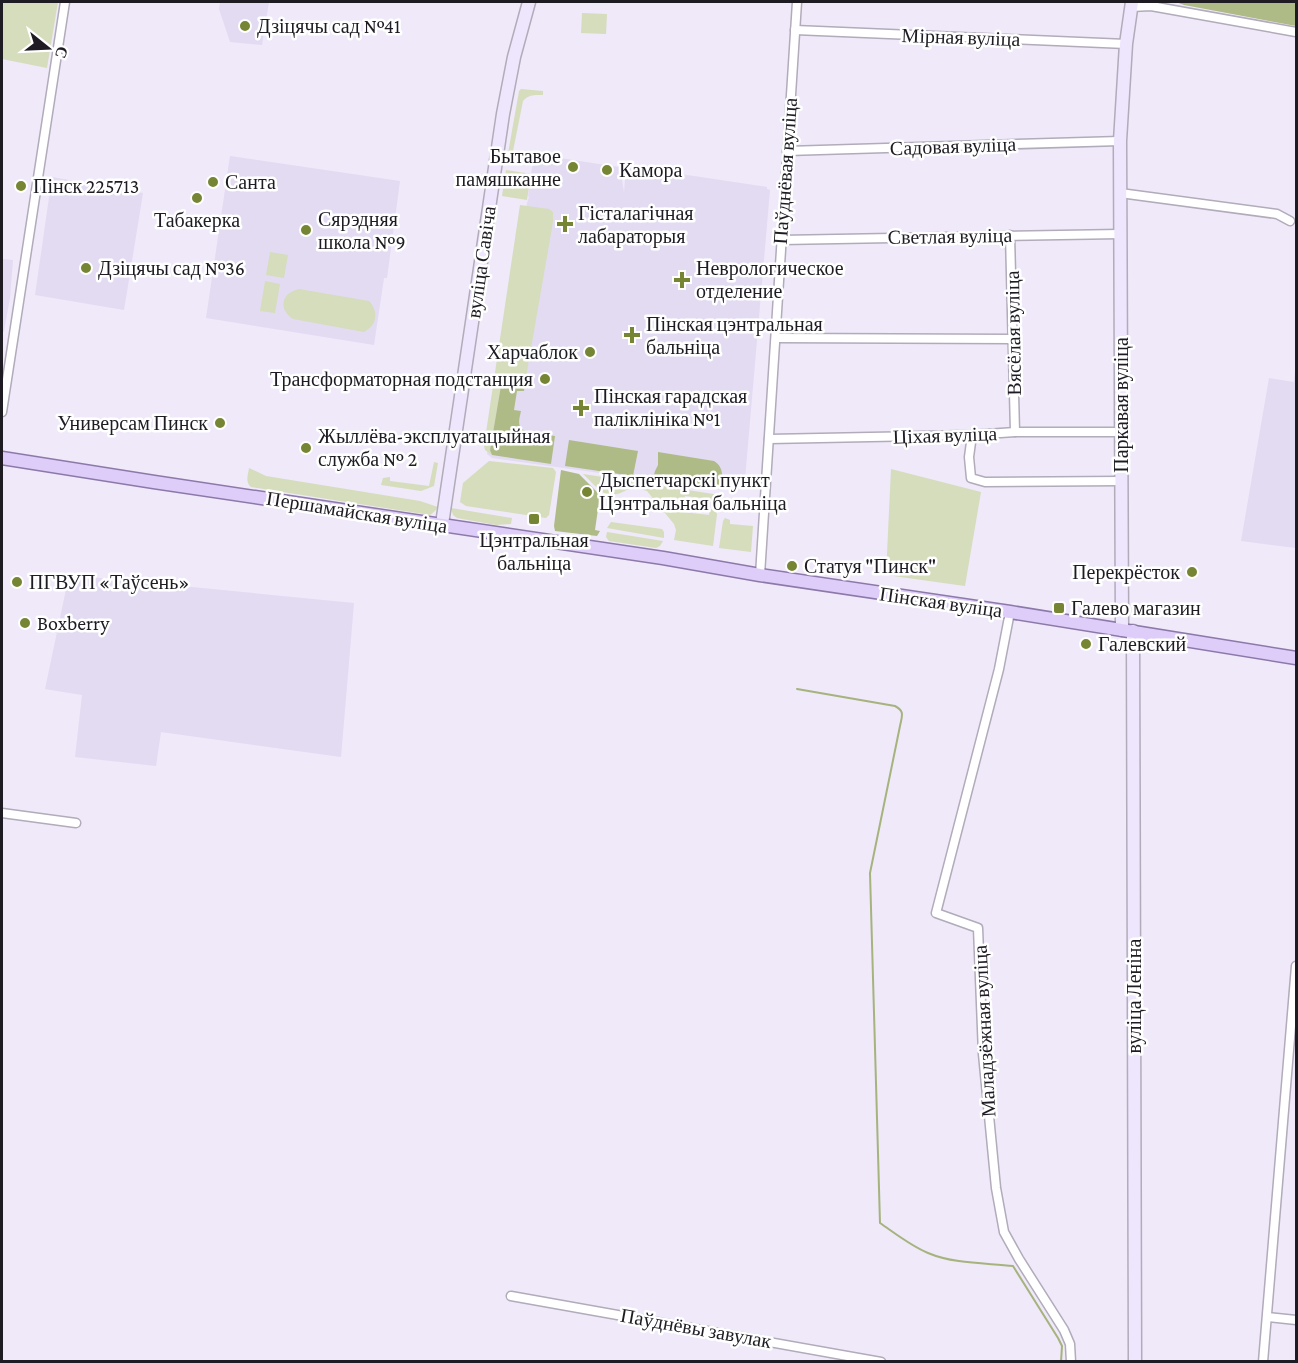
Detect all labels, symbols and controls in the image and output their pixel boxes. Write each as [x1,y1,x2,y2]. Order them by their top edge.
place label: Дзіцячы сад №41 [257,15,401,38]
north arrow [18,18,78,78]
marker: Дзіцячы сад №41 [238,19,252,33]
street label: Мірная вуліца [901,24,1021,51]
text: С [52,44,72,61]
street label: Паўднёвая вуліца [769,97,802,245]
street label: Садовая вуліца [889,133,1017,160]
place label: Бытавое памяшканне [456,145,561,190]
place label: Камора [619,159,683,182]
marker: Бытавое памяшканне [566,160,580,174]
marker: Камора [600,163,614,177]
place label: Санта [225,171,276,193]
place label: Пінск 225713 [33,175,139,197]
marker: Санта [206,175,220,189]
marker: Пінск 225713 [14,179,28,193]
marker: Табакерка [190,191,204,205]
place label: Гісталагічная лабараторыя [578,202,694,248]
street label: вуліца Савіча [462,204,501,320]
place label: Сярэдняя школа №9 [318,208,406,253]
place label: Табакерка [154,209,240,232]
marker: Гісталагічная лабараторыя [556,215,574,233]
marker: Сярэдняя школа №9 [299,223,313,237]
street label: Светлая вуліца [888,224,1013,249]
place label: Дзіцячы сад №36 [98,257,245,280]
place label: Неврологическое отделение [696,257,844,303]
marker: Дзіцячы сад №36 [79,261,93,275]
street label: Вясёлая вуліца [1001,270,1026,396]
marker: Неврологическое отделение [673,271,691,289]
place label: Пінская цэнтральная бальніца [646,313,823,359]
marker: Пінская цэнтральная бальніца [623,326,641,344]
street label: Паркавая вуліца [1110,337,1133,473]
place label: Харчаблок [487,341,578,364]
marker: Харчаблок [583,345,597,359]
place label: Трансформаторная подстанция [270,368,533,391]
marker: Трансформаторная подстанция [538,372,552,386]
place label: Пінская гарадская паліклініка №1 [594,385,747,430]
marker: Пінская гарадская паліклініка №1 [572,399,590,417]
place label: Универсам Пинск [57,412,208,435]
marker: Универсам Пинск [213,416,227,430]
street label: Ціхая вуліца [892,422,998,449]
place label: Жыллёва-эксплуатацыйная служба № 2 [318,425,550,471]
marker: Жыллёва-эксплуатацыйная служба № 2 [299,441,313,455]
place label: Дыспетчарскі пункт Цэнтральная бальніца [599,469,787,515]
marker: Дыспетчарскі пункт Цэнтральная бальніца [580,485,594,499]
street label: Першамайская вуліца [265,487,449,538]
marker: Цэнтральная бальніца [527,512,541,526]
place label: Цэнтральная бальніца [479,529,589,575]
place label: Статуя "Пинск" [804,555,936,578]
marker: Статуя "Пинск" [785,559,799,573]
place label: Перекрёсток [1072,561,1180,584]
marker: Перекрёсток [1185,565,1199,579]
place label: ПГВУП «Таўсень» [29,571,189,594]
marker: ПГВУП «Таўсень» [10,575,24,589]
street label: Пінская вуліца [878,582,1004,623]
place label: Галево магазин [1071,597,1201,619]
marker: Галево магазин [1052,601,1066,615]
place label: Boxberry [37,612,110,635]
marker: Boxberry [18,616,32,630]
place label: Галевский [1098,633,1187,655]
marker: Галевский [1079,637,1093,651]
street label: вуліца Леніна [1123,938,1146,1053]
street label: Маладзёжная вуліца [969,944,1000,1118]
street label: Паўднёвы завулак [619,1304,773,1353]

